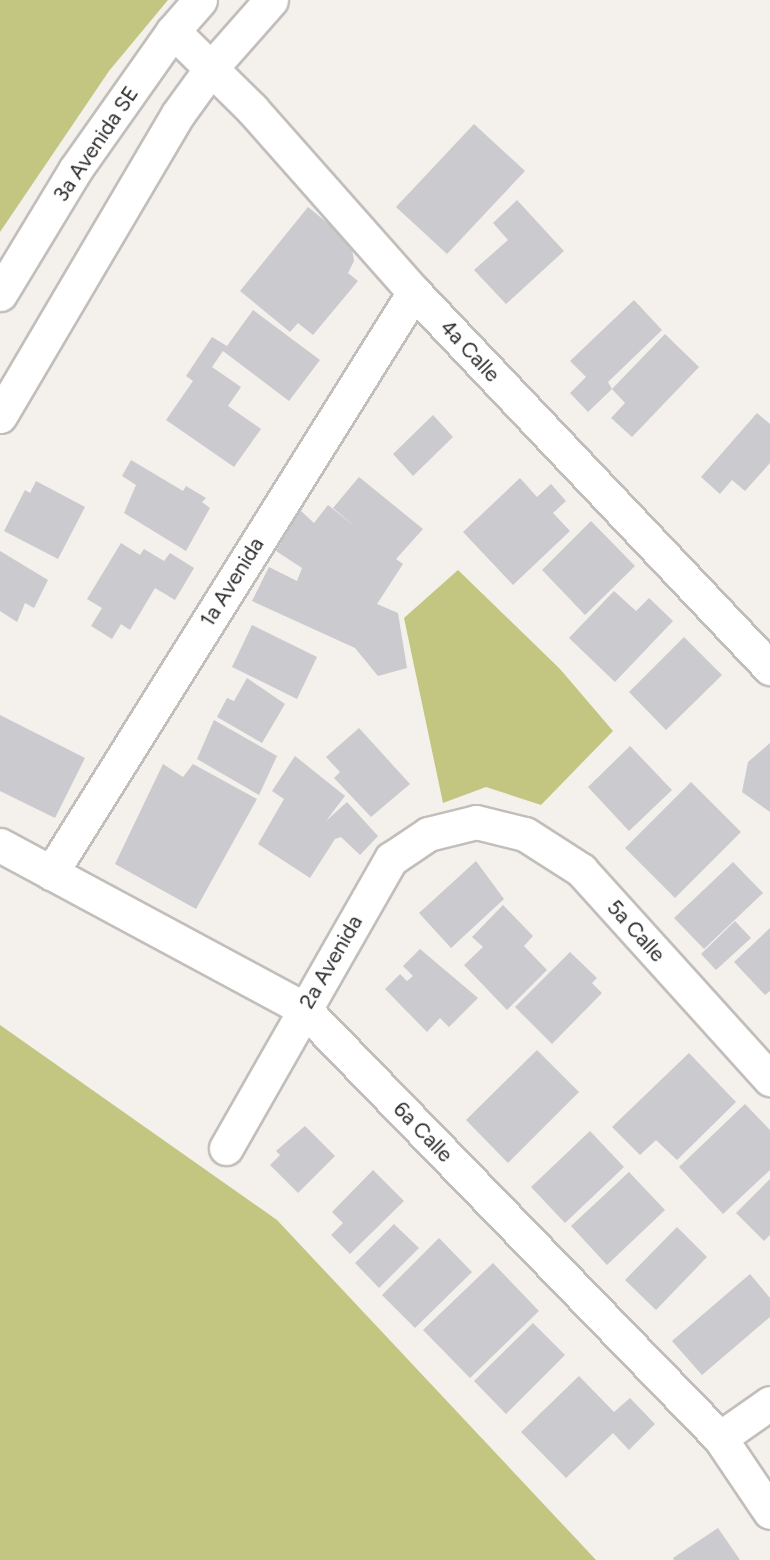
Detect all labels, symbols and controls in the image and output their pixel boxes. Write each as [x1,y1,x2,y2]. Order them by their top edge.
street label: 3a Avenida SE [48,82,144,206]
street label: 4a Calle [435,315,505,387]
street label: 1a Avenida [195,533,269,631]
street label: 5a Calle [602,895,670,967]
street label: 2a Avenida [294,911,368,1013]
street label: 6a Calle [388,1097,458,1167]

